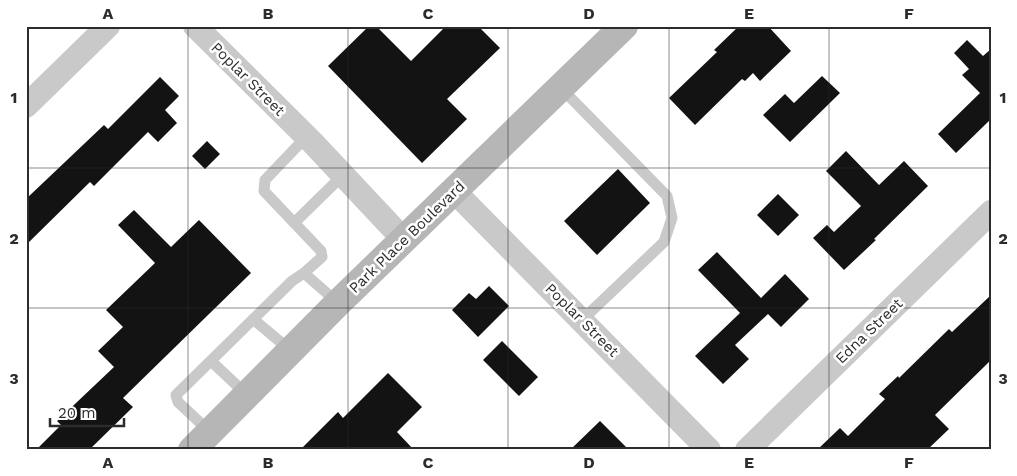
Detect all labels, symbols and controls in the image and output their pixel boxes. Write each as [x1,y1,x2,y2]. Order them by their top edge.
text: A [103,4,114,23]
text: B [263,4,274,23]
text: C [423,4,434,23]
text: D [583,4,595,23]
text: E [744,4,754,23]
text: F [904,4,914,23]
street label: Poplar Street [208,39,289,120]
text: 1 [11,88,17,107]
text: 1 [1000,88,1006,107]
street label: Park Place Boulevard [345,177,469,297]
text: 2 [9,229,19,248]
text: 2 [998,229,1008,248]
street label: Poplar Street [542,280,623,361]
street label: Edna Street [832,294,907,367]
text: 3 [9,369,19,388]
text: 3 [998,369,1008,388]
scale bar [50,396,124,428]
text: 20 m [58,404,96,422]
text: A [103,453,114,472]
text: B [263,453,274,472]
text: C [423,453,434,472]
text: D [583,453,595,472]
text: E [744,453,754,472]
text: F [904,453,914,472]

